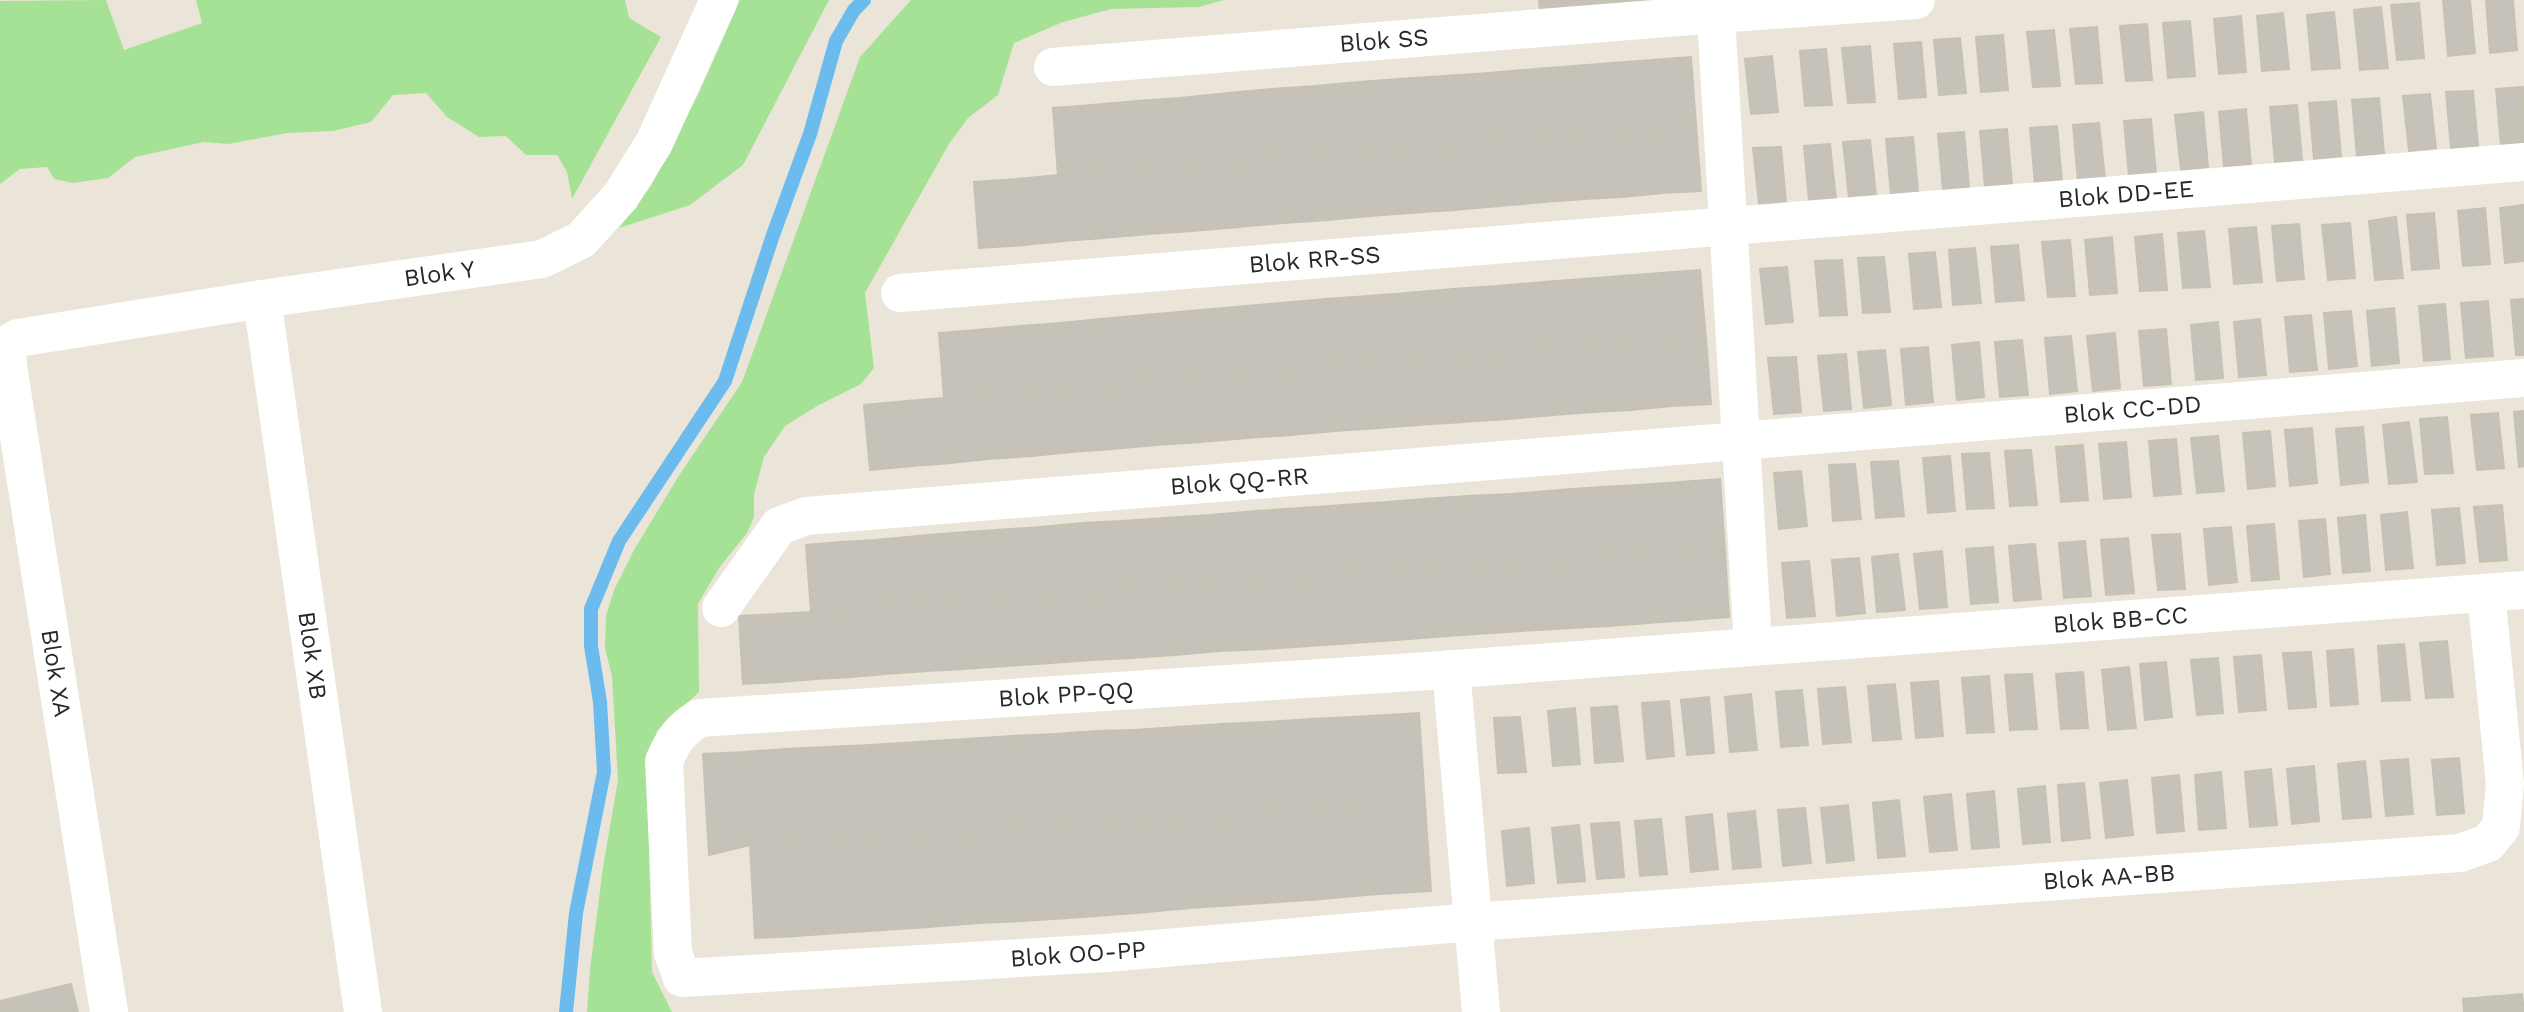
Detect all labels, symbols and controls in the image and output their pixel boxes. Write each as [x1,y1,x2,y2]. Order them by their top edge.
street label: Blok SS [1338,23,1430,58]
street label: Blok DD-EE [2057,175,2195,214]
street label: Blok RR-SS [1248,240,1382,279]
street label: Blok Y [402,255,477,293]
street label: Blok CC-DD [2063,390,2202,429]
street label: Blok QQ-RR [1169,462,1310,501]
street label: Blok BB-CC [2052,601,2189,639]
street label: Blok XB [292,610,333,701]
street label: Blok XA [35,627,77,719]
street label: Blok PP-QQ [997,676,1135,713]
street label: Blok AA-BB [2042,858,2176,896]
street label: Blok OO-PP [1009,935,1147,973]

